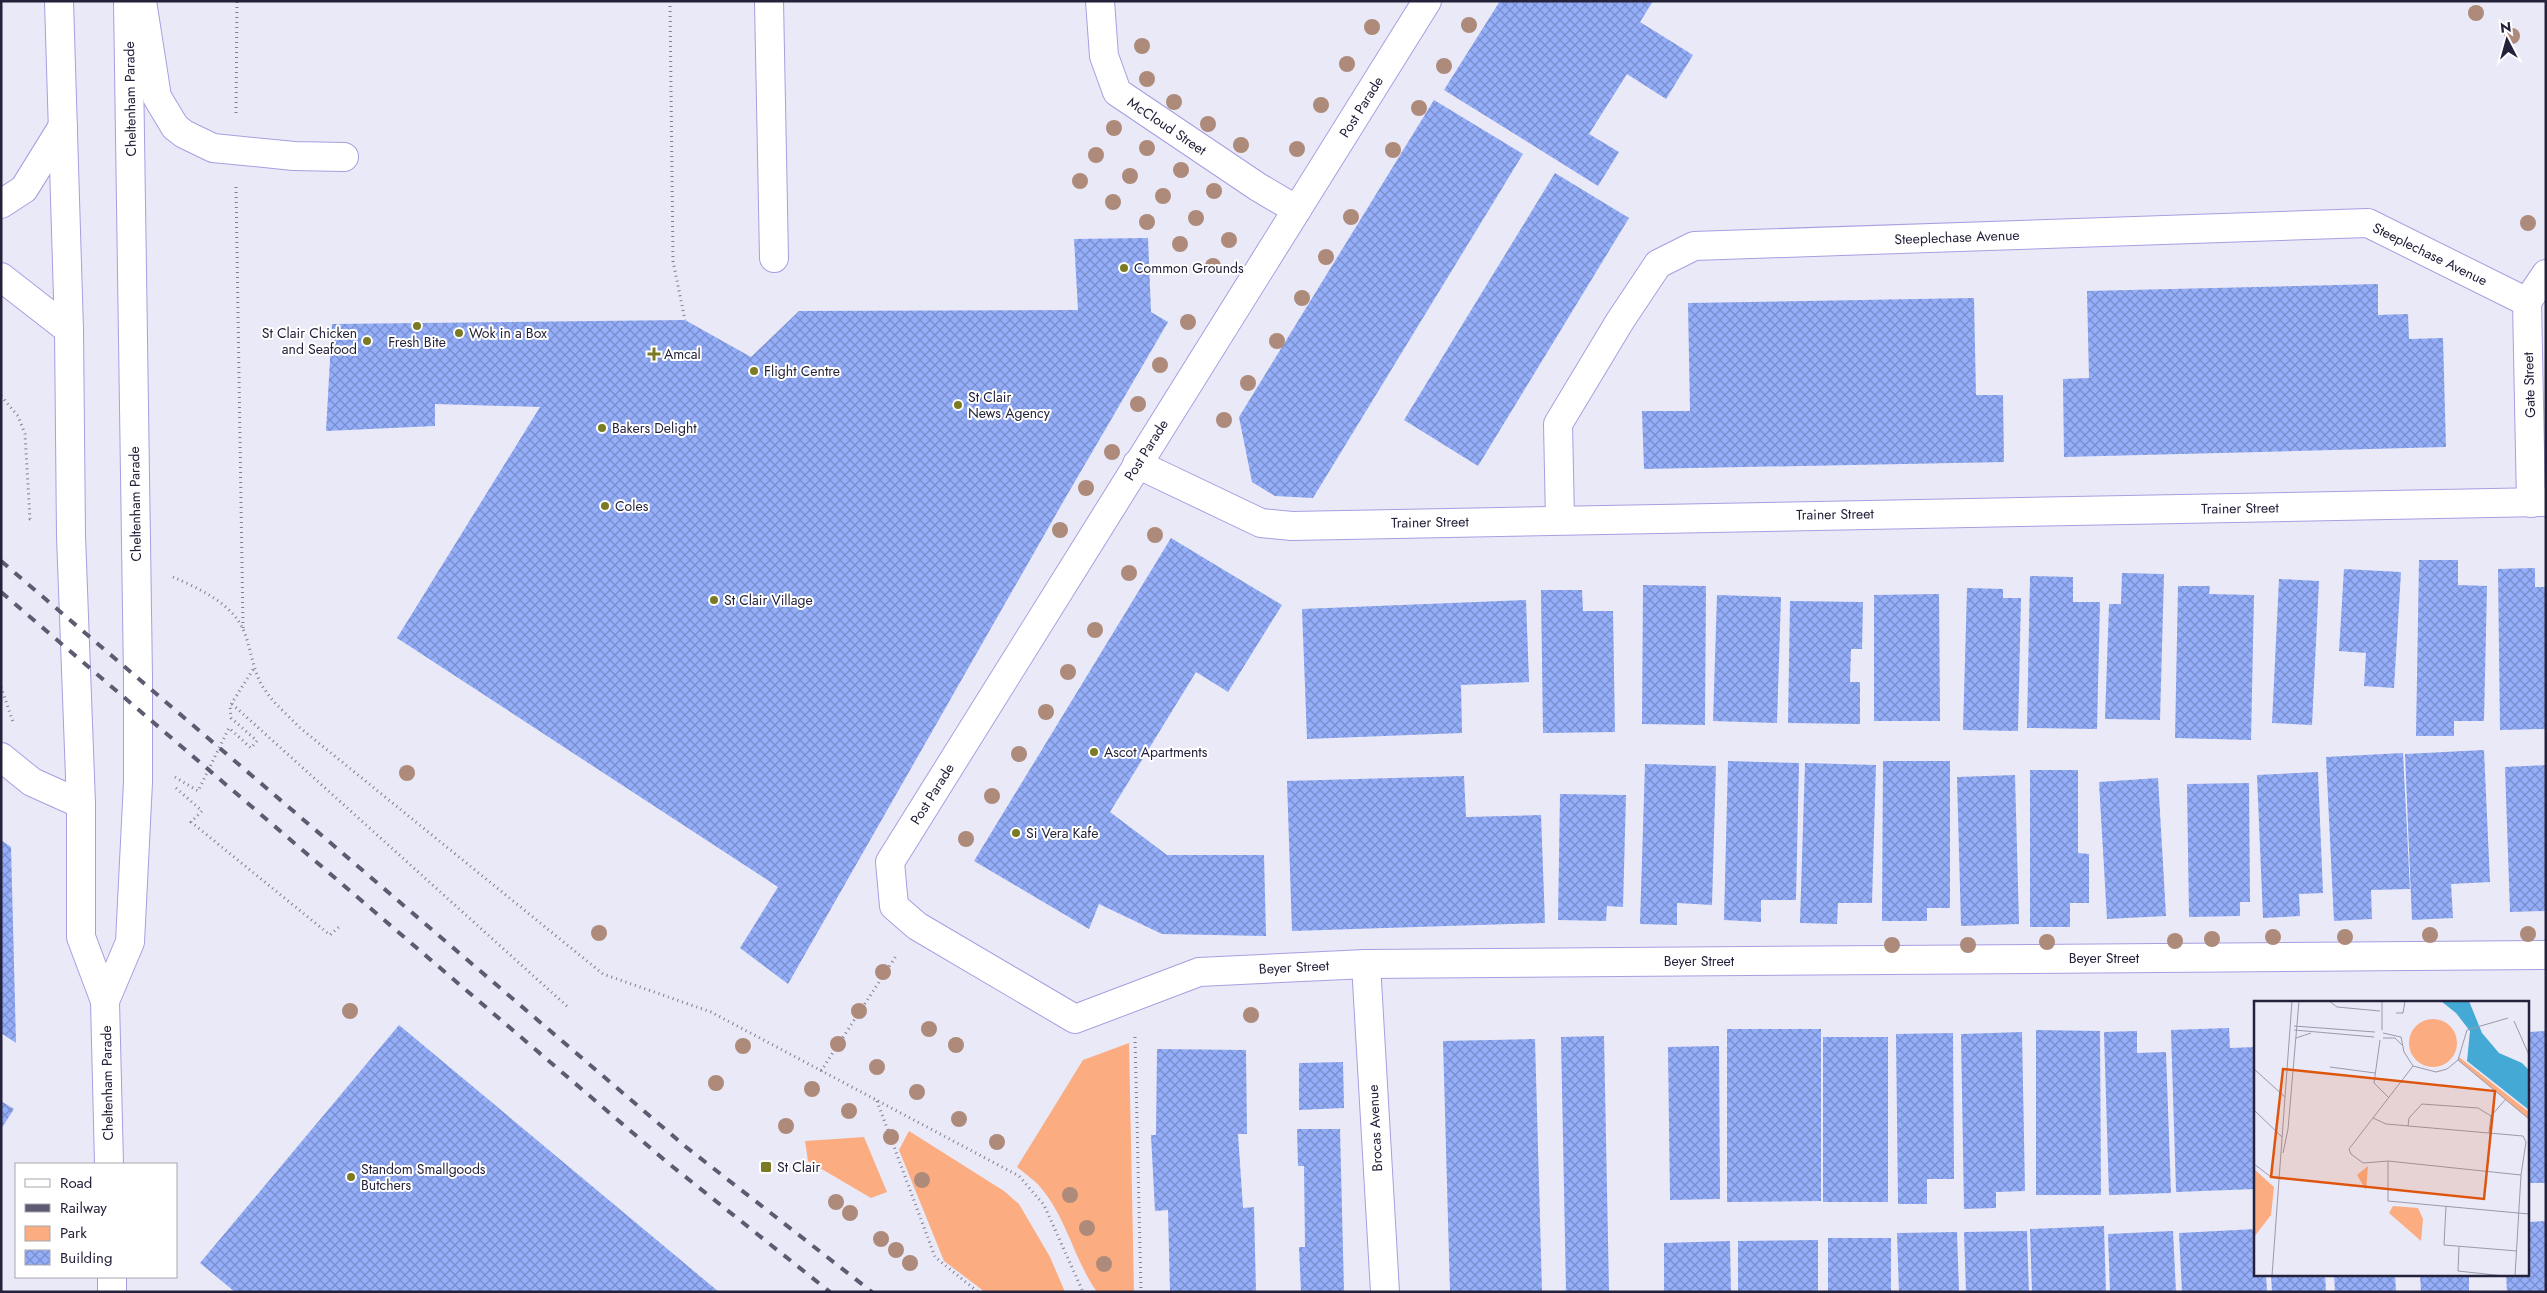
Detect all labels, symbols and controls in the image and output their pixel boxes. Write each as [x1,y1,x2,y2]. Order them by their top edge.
north arrow [2482,15,2532,65]
text: N [2499,17,2512,38]
street label: Cheltenham Parade [119,41,141,157]
street label: Post Parade [1334,73,1388,141]
street label: McCloud Street [1124,92,1211,160]
street label: Steeplechase Avenue [2369,218,2491,290]
street label: Steeplechase Avenue [1894,225,2020,249]
place label: Common Grounds [1134,258,1244,278]
marker: Common Grounds [1118,262,1130,274]
marker: Fresh Bite [411,320,423,332]
place label: St Clair Chicken and Seafood [262,323,357,359]
place label: Wok in a Box [469,323,547,343]
marker: Wok in a Box [453,327,465,339]
place label: Fresh Bite [388,332,446,352]
marker: St Clair Chicken and Seafood [361,335,373,347]
place label: Amcal [664,344,701,364]
marker: Amcal [648,348,660,360]
street label: Gate Street [2518,351,2540,418]
place label: Flight Centre [764,361,840,381]
marker: Flight Centre [748,365,760,377]
place label: St Clair News Agency [968,387,1051,423]
marker: St Clair News Agency [952,399,964,411]
street label: Post Parade [1119,416,1173,484]
place label: Bakers Delight [612,418,697,438]
marker: Bakers Delight [596,422,608,434]
street label: Cheltenham Parade [124,446,146,562]
place label: Coles [615,496,649,516]
street label: Trainer Street [2201,497,2280,519]
marker: Coles [599,500,611,512]
street label: Trainer Street [1796,503,1875,525]
street label: Trainer Street [1391,511,1470,533]
place label: St Clair Village [724,590,813,610]
marker: St Clair Village [708,594,720,606]
place label: Ascot Apartments [1104,742,1208,762]
marker: Ascot Apartments [1088,746,1100,758]
street label: Post Parade [905,760,959,828]
place label: Si Vera Kafe [1026,823,1098,843]
marker: Si Vera Kafe [1010,827,1022,839]
street label: Beyer Street [2069,948,2140,968]
street label: Beyer Street [1664,951,1735,971]
street label: Beyer Street [1258,955,1330,979]
inset map [2254,1001,2530,1276]
street label: Cheltenham Parade [96,1025,118,1141]
street label: Brocas Avenue [1363,1084,1387,1172]
place label: St Clair [777,1157,820,1177]
place label: Standom Smallgoods Butchers [361,1159,486,1195]
marker: St Clair [759,1160,773,1174]
legend [15,1163,178,1278]
marker: Standom Smallgoods Butchers [345,1171,357,1183]
text: Road [60,1172,92,1194]
text: Railway [60,1197,107,1219]
text: Park [60,1222,87,1244]
text: Building [60,1247,112,1269]

